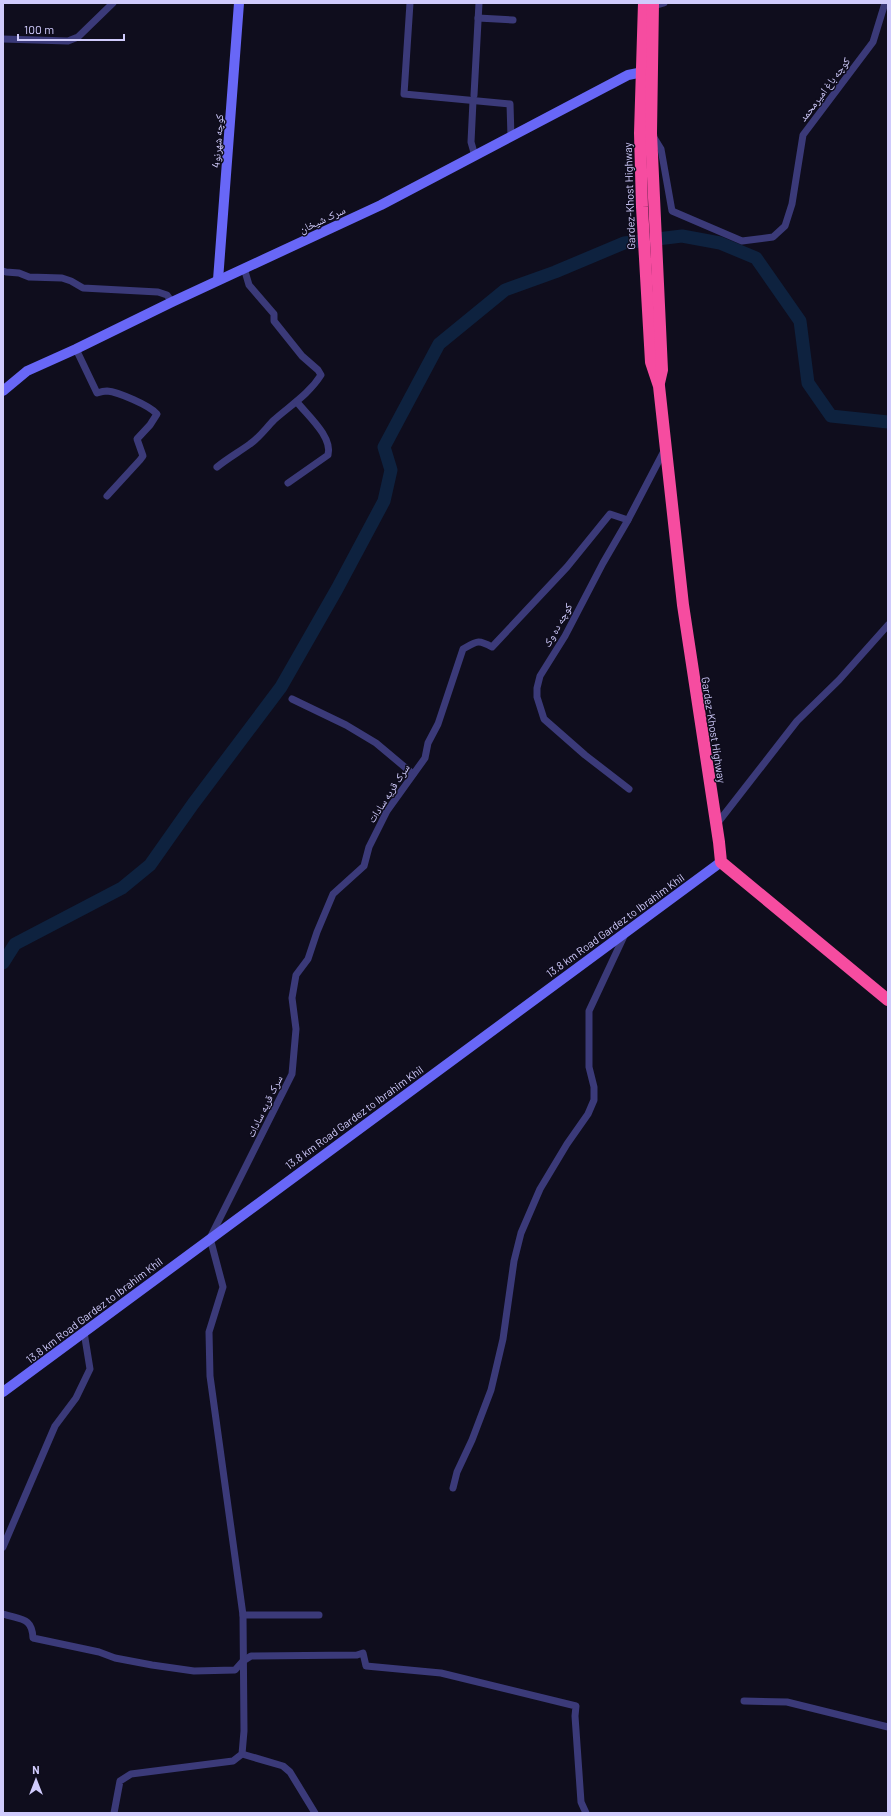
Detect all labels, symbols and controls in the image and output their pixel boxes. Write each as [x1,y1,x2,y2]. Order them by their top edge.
scale bar [18,16,124,42]
text: 100 m [24,22,54,36]
street label: کوچه باغ امیرمحمد [796,54,853,124]
street label: کوچه شهرنو4 [209,113,226,168]
street label: Gardez-Khost Highway [621,142,637,250]
street label: سرک شیخان [297,203,348,236]
street label: کوچه ده وک [540,600,575,650]
street label: Gardez-Khost Highway [699,676,729,784]
street label: سرک قریه سادات [364,761,412,825]
street label: 13.8 km Road Gardez to Ibrahim Khil [543,871,687,979]
street label: 13.8 km Road Gardez to Ibrahim Khil [282,1063,426,1171]
street label: سرک قریه سادات [243,1073,285,1139]
street label: 13.8 km Road Gardez to Ibrahim Khil [23,1254,165,1366]
north arrow [16,1760,56,1800]
text: N [32,1763,40,1776]

